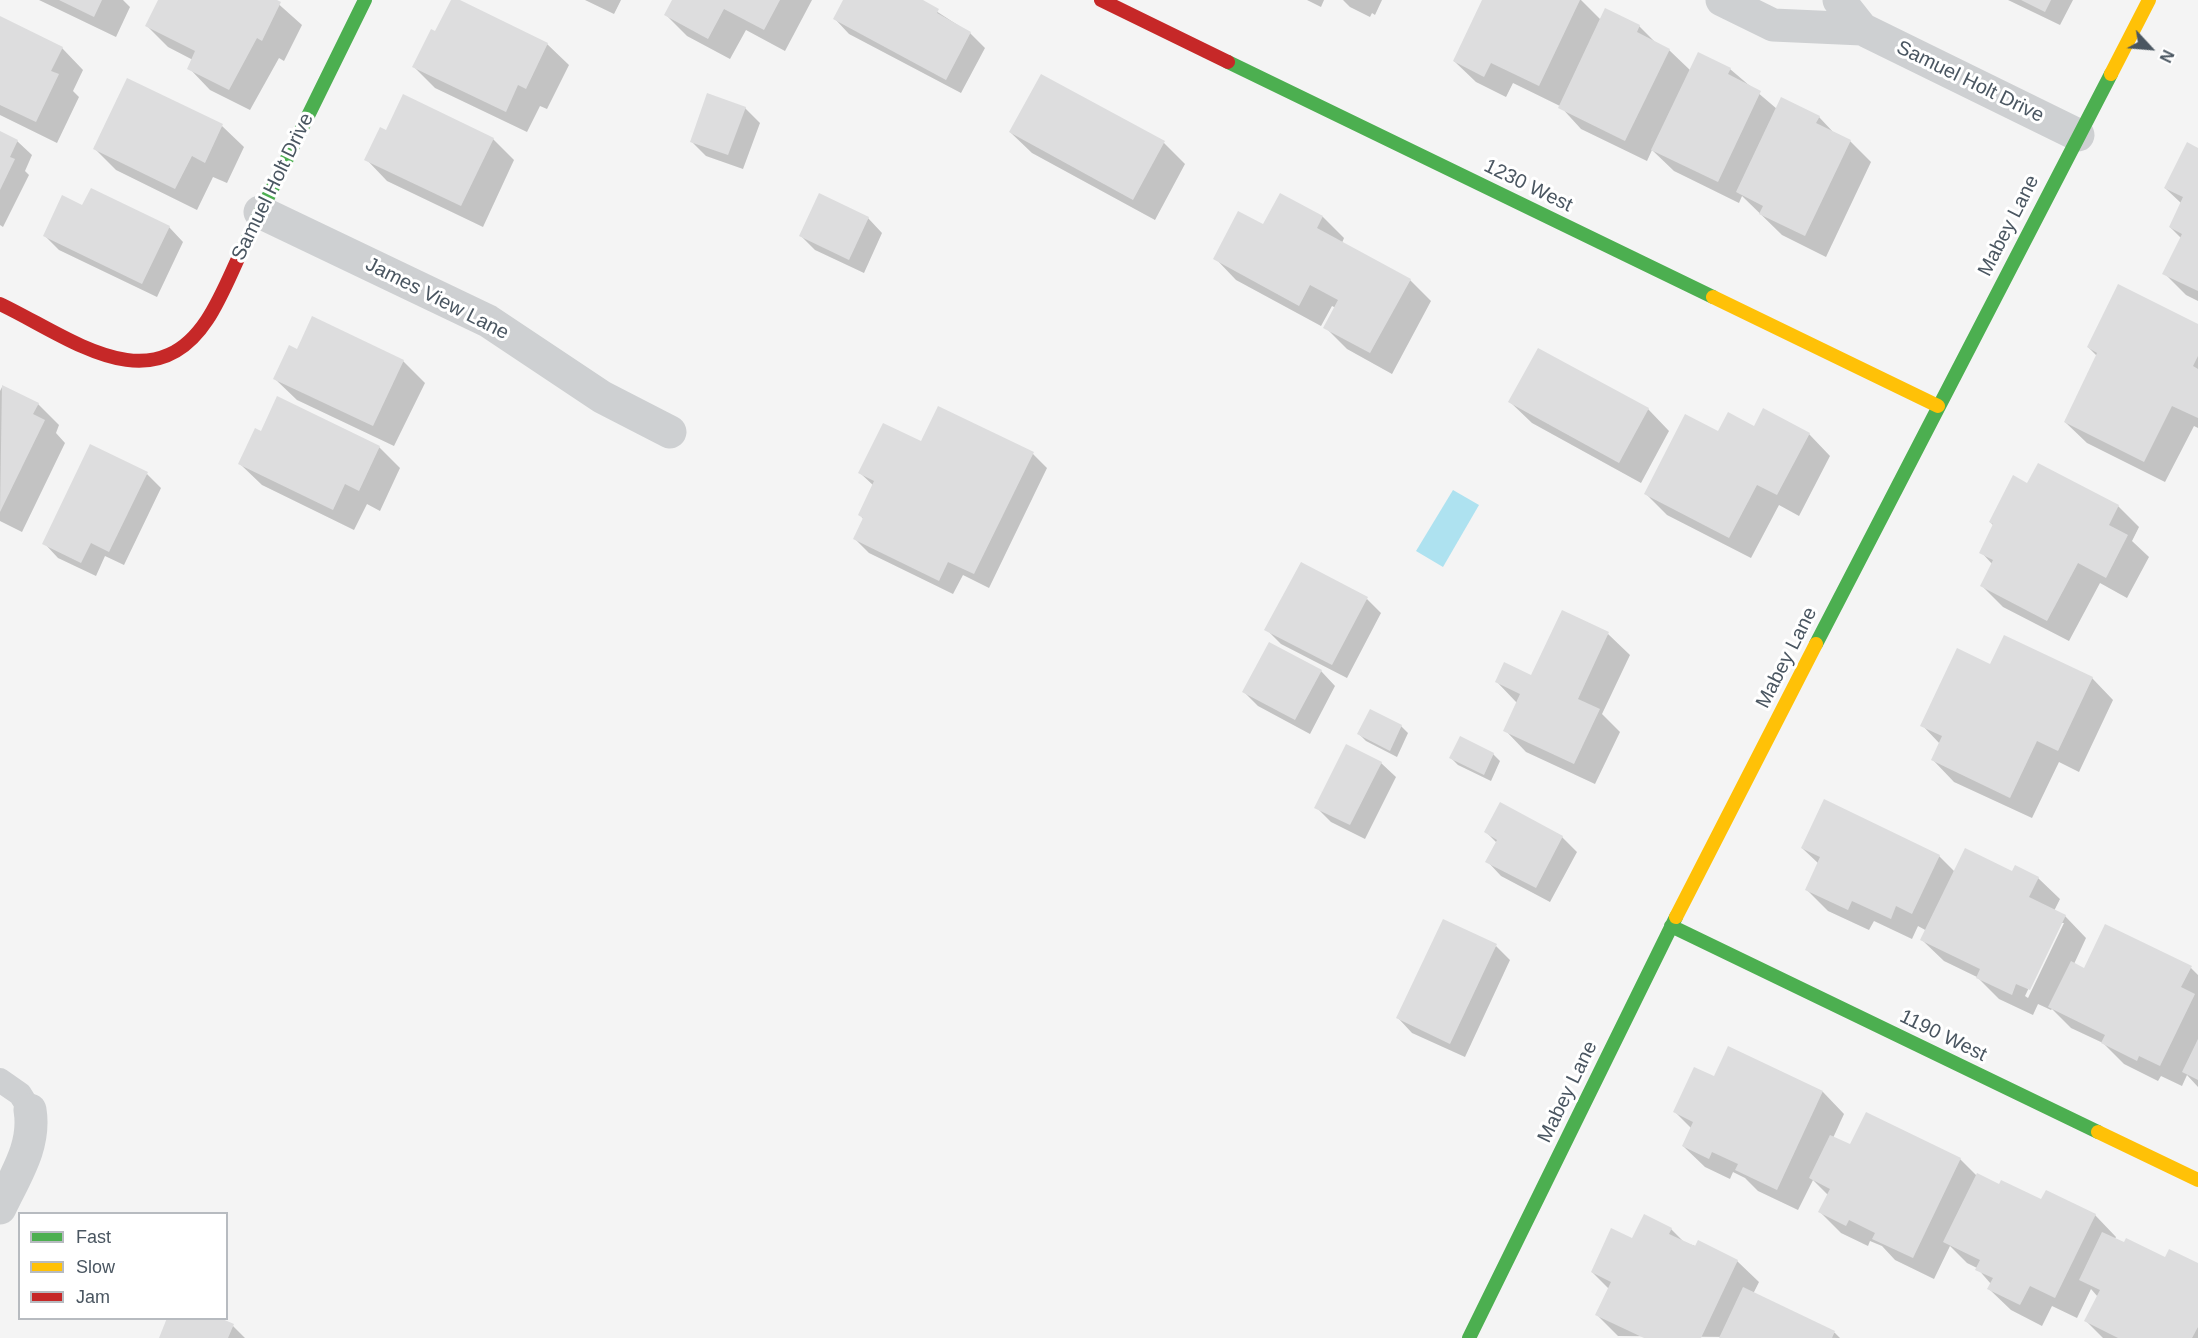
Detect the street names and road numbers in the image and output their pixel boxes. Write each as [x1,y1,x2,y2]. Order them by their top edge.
street label: Samuel Holt Drive [1892,36,2048,128]
street label: Samuel Holt Drive [227,109,319,265]
street label: 1230 West [1480,154,1576,218]
street label: Mabey Lane [1973,172,2045,280]
street label: James View Lane [361,253,513,345]
street label: Mabey Lane [1751,604,1823,712]
street label: 1190 West [1896,1005,1990,1067]
street label: Mabey Lane [1533,1037,1603,1147]

